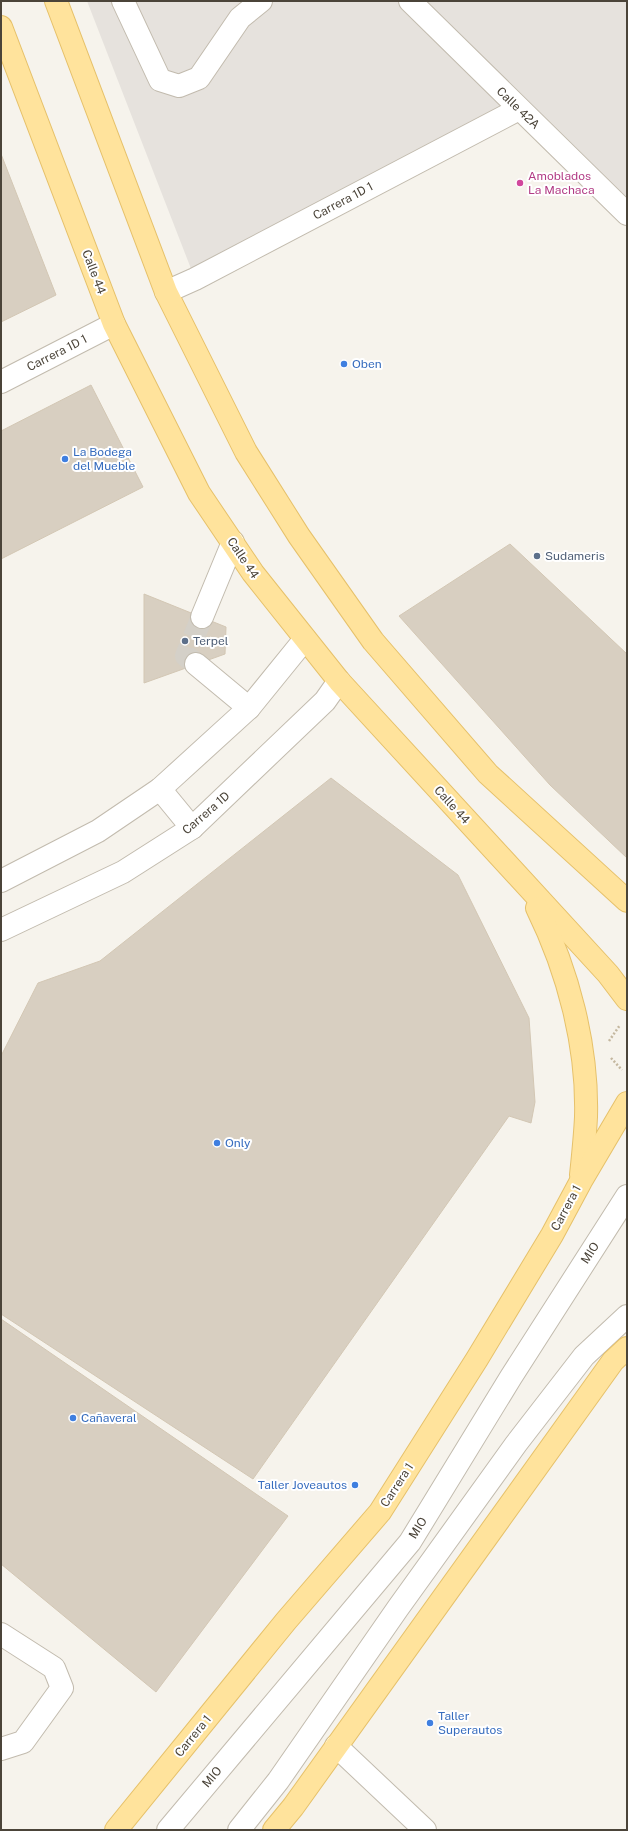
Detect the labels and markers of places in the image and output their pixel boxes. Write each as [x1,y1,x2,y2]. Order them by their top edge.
place label: Amoblados La Machaca [528,169,595,197]
marker: Amoblados La Machaca [515,178,525,188]
place label: Oben [352,357,382,371]
marker: Oben [339,359,349,369]
place label: La Bodega del Mueble [73,445,135,473]
marker: La Bodega del Mueble [60,454,70,464]
place label: Sudameris [545,549,605,563]
marker: Sudameris [532,551,542,561]
place label: Terpel [193,634,229,648]
marker: Terpel [180,636,190,646]
place label: Only [225,1136,251,1150]
marker: Only [212,1138,222,1148]
place label: Cañaveral [81,1411,137,1425]
marker: Cañaveral [68,1413,78,1423]
place label: Taller Joveautos [258,1478,347,1492]
marker: Taller Joveautos [350,1480,360,1490]
place label: Taller Superautos [438,1709,502,1737]
marker: Taller Superautos [425,1718,435,1728]

